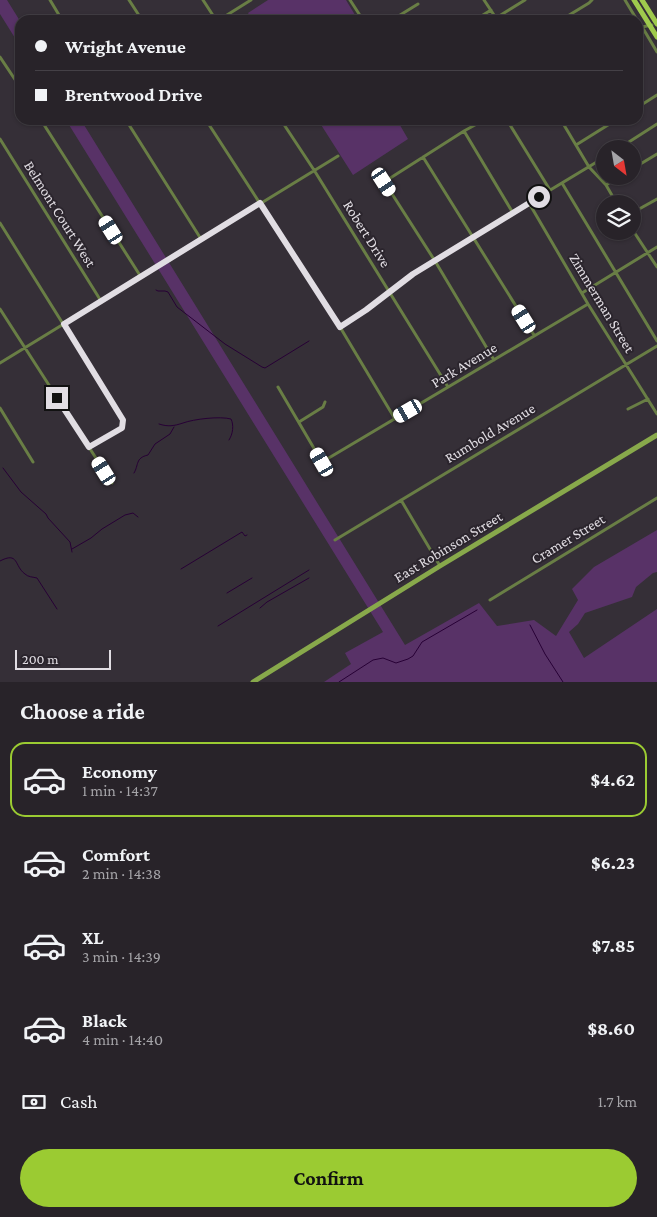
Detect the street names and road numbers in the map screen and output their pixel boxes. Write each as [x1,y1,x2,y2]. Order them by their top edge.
street label: Belmont Court West [21,158,100,271]
street label: Robert Drive [340,198,394,271]
street label: Zimmerman Street [566,251,638,356]
street label: Park Avenue [428,339,500,391]
street label: Rumbold Avenue [442,400,538,466]
street label: East Robinson Street [391,508,506,586]
street label: Cramer Street [528,510,608,567]

